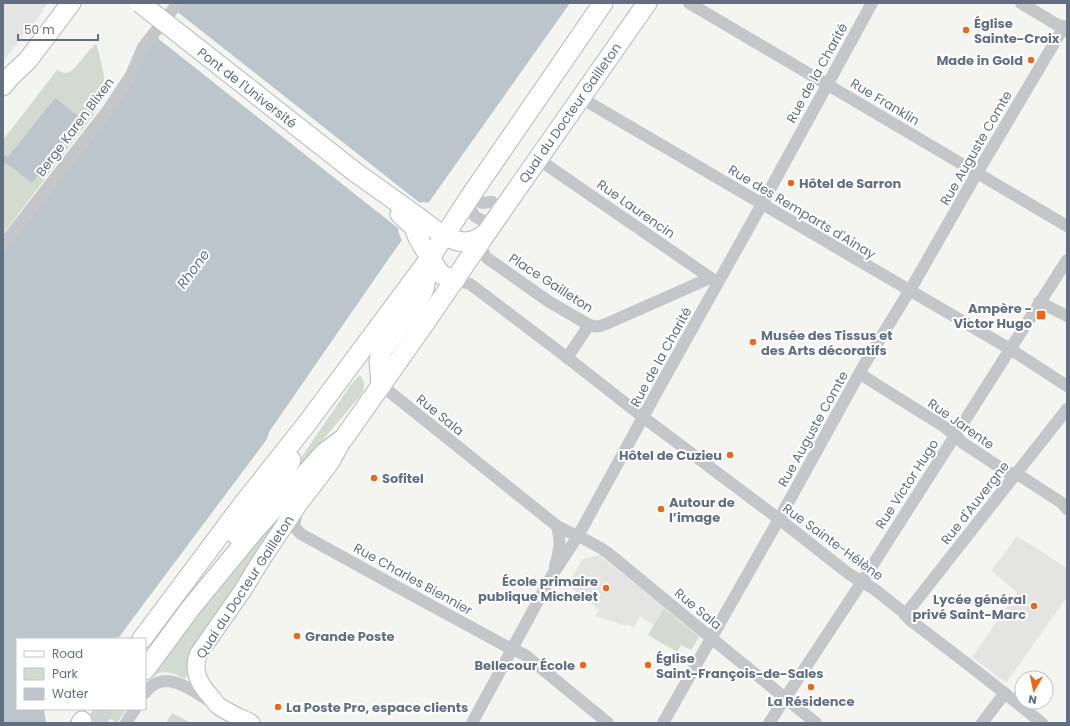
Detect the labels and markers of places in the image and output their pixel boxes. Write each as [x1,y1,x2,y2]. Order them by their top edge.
place label: Église Sainte-Croix [974,14,1060,48]
marker: Église Sainte-Croix [961,25,971,35]
place label: Made in Gold [936,51,1023,70]
marker: Made in Gold [1026,55,1036,65]
place label: Hôtel de Sarron [799,174,901,193]
marker: Hôtel de Sarron [786,178,796,188]
place label: Ampère - Victor Hugo [954,299,1032,333]
marker: Ampère - Victor Hugo [1035,309,1047,321]
place label: Musée des Tissus et des Arts décoratifs [761,326,893,360]
marker: Musée des Tissus et des Arts décoratifs [748,337,758,347]
place label: Hôtel de Cuzieu [619,446,722,465]
marker: Hôtel de Cuzieu [725,450,735,460]
place label: Sofitel [382,469,424,488]
marker: Sofitel [369,473,379,483]
place label: Autour de l’image [669,493,735,527]
marker: Autour de l’image [656,504,666,514]
place label: École primaire publique Michelet [478,572,598,606]
marker: École primaire publique Michelet [601,583,611,593]
place label: Lycée général privé Saint-Marc [912,590,1026,624]
marker: Lycée général privé Saint-Marc [1029,601,1039,611]
place label: Grande Poste [305,627,395,646]
marker: Grande Poste [292,631,302,641]
place label: Église Saint-François-de-Sales [656,649,824,683]
place label: Bellecour École [474,656,575,675]
marker: Bellecour École [578,660,588,670]
marker: Église Saint-François-de-Sales [643,660,653,670]
marker: La Résidence [806,682,816,692]
place label: La Résidence [768,692,854,711]
place label: La Poste Pro, espace clients [286,698,468,717]
marker: La Poste Pro, espace clients [273,702,283,712]

